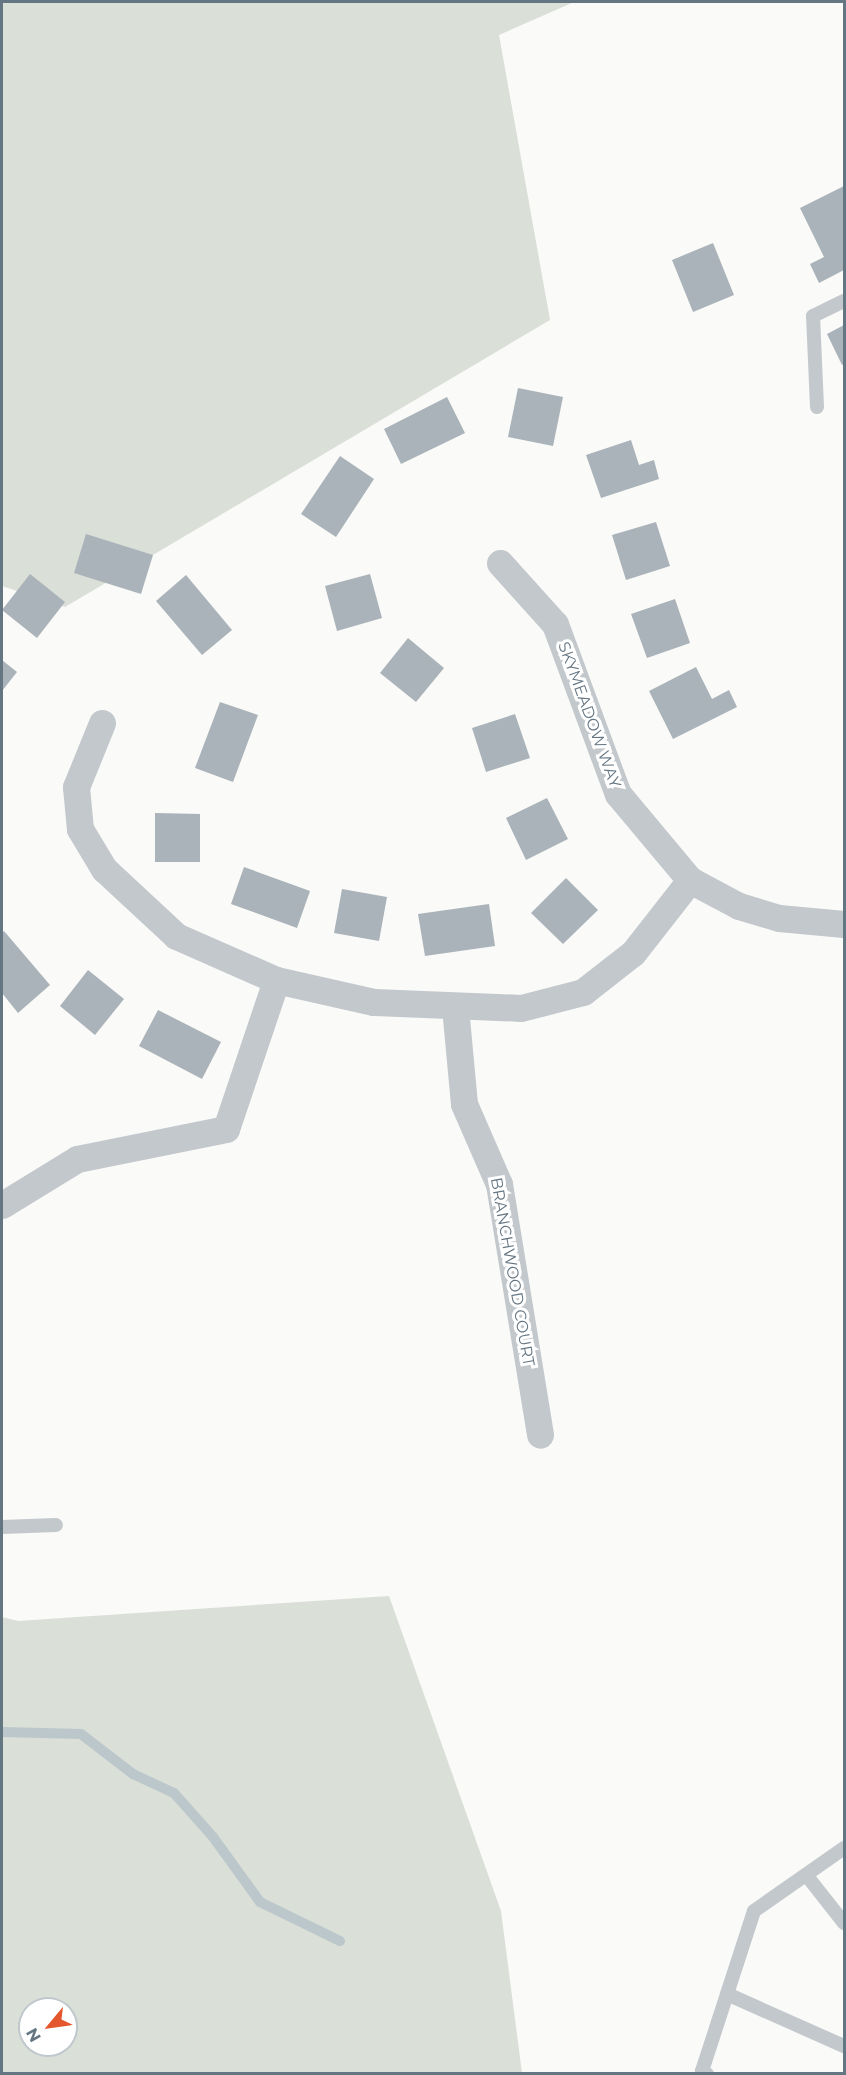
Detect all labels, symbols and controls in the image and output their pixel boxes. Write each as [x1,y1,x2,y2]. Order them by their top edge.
street label: SKYMEADOW WAY [554,639,624,791]
street label: BRANCHWOOD COURT [486,1176,538,1368]
north arrow [18,1997,78,2057]
text: N [22,2025,45,2045]

